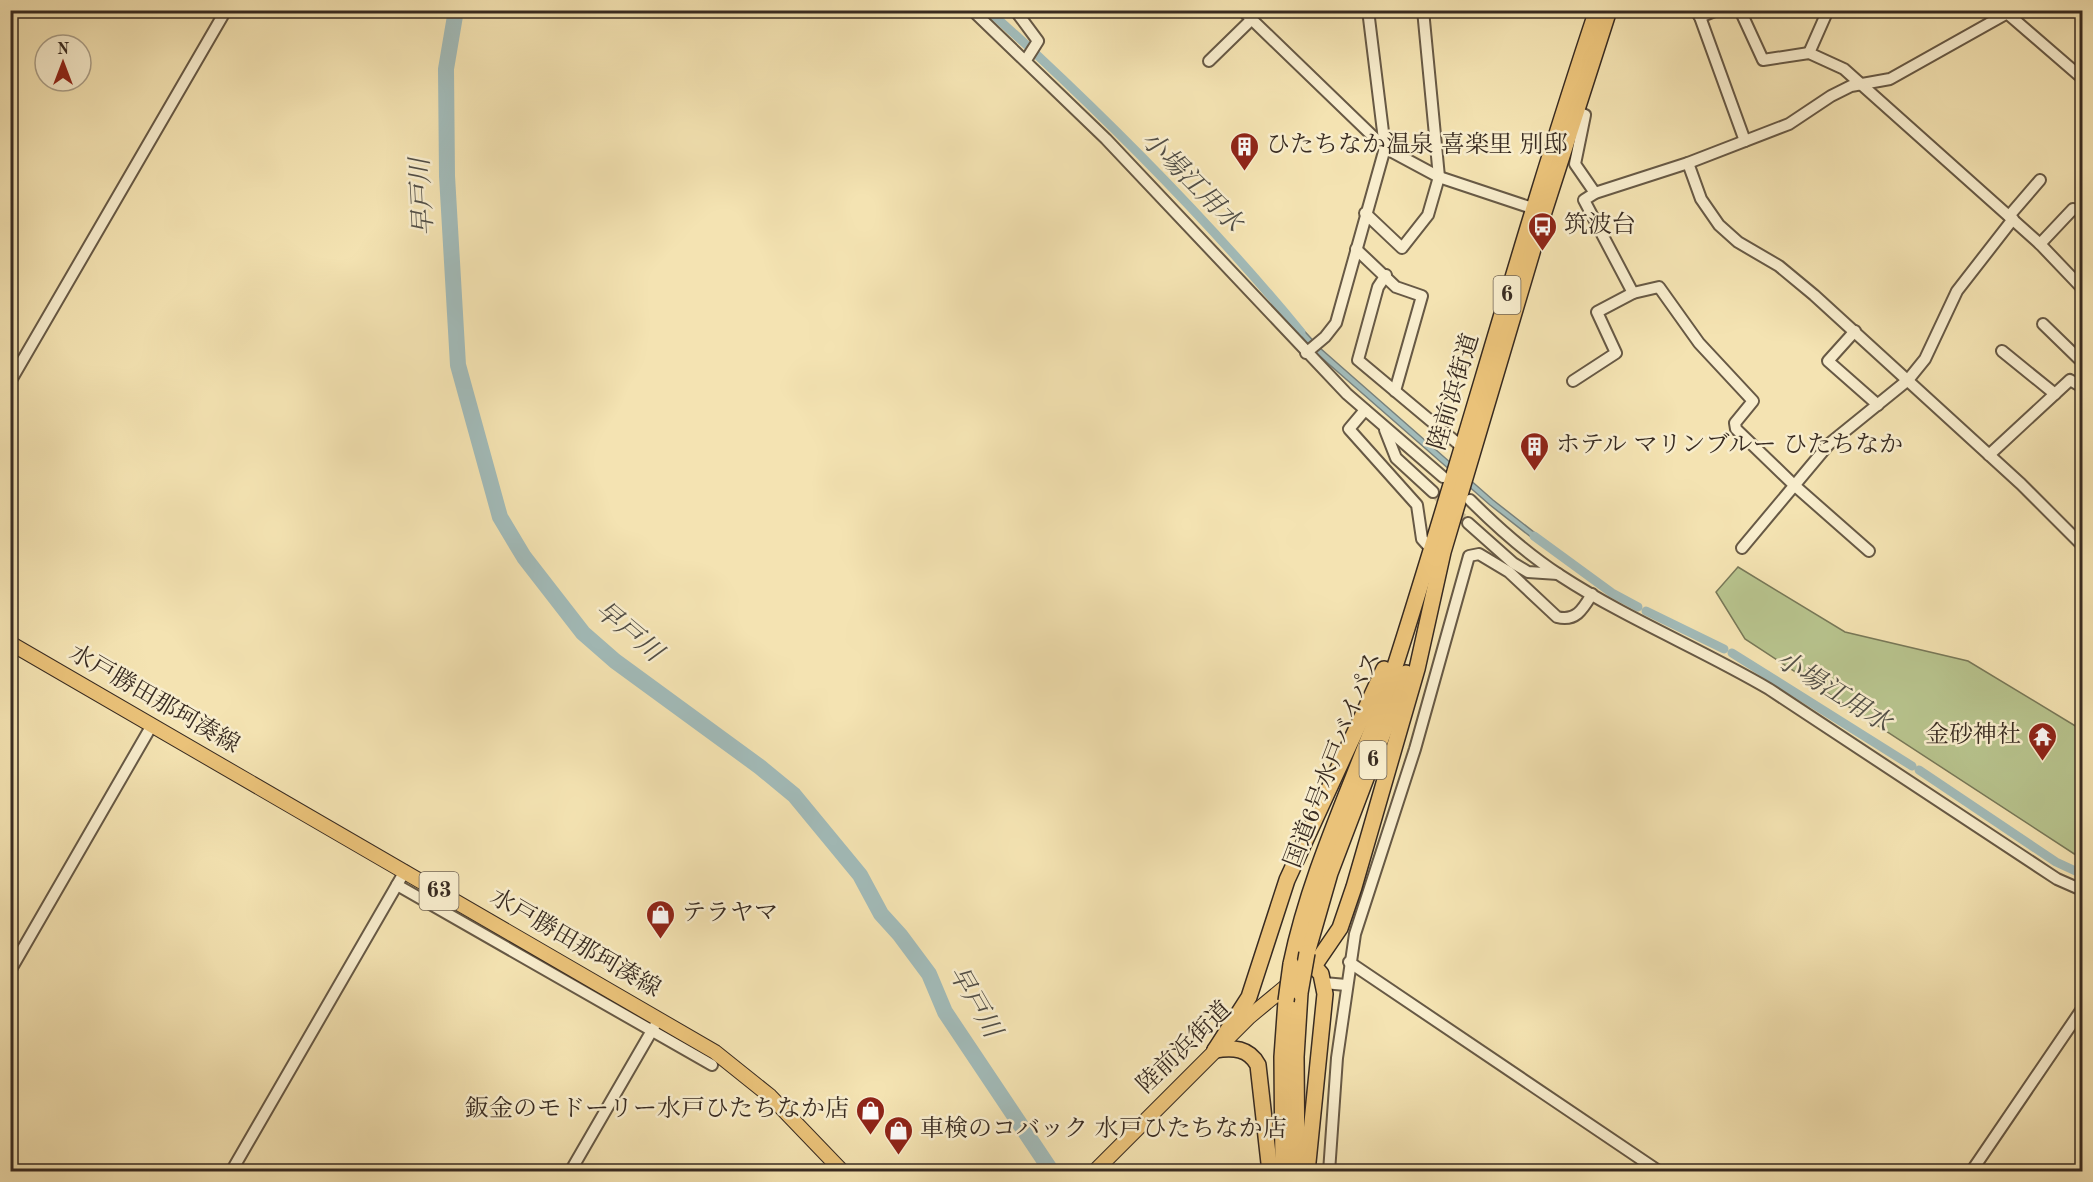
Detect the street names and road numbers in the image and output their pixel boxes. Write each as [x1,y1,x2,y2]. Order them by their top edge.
road number: 6 [1494,276,1520,314]
street label: 陸前浜街道 [1423,330,1484,453]
street label: 水戸勝田那珂湊線 [65,639,245,758]
street label: 国道6号水戸バイパス [1279,648,1389,872]
road number: 6 [1360,741,1386,779]
road number: 63 [420,872,458,910]
street label: 水戸勝田那珂湊線 [486,883,666,1002]
street label: 陸前浜街道 [1131,996,1236,1098]

